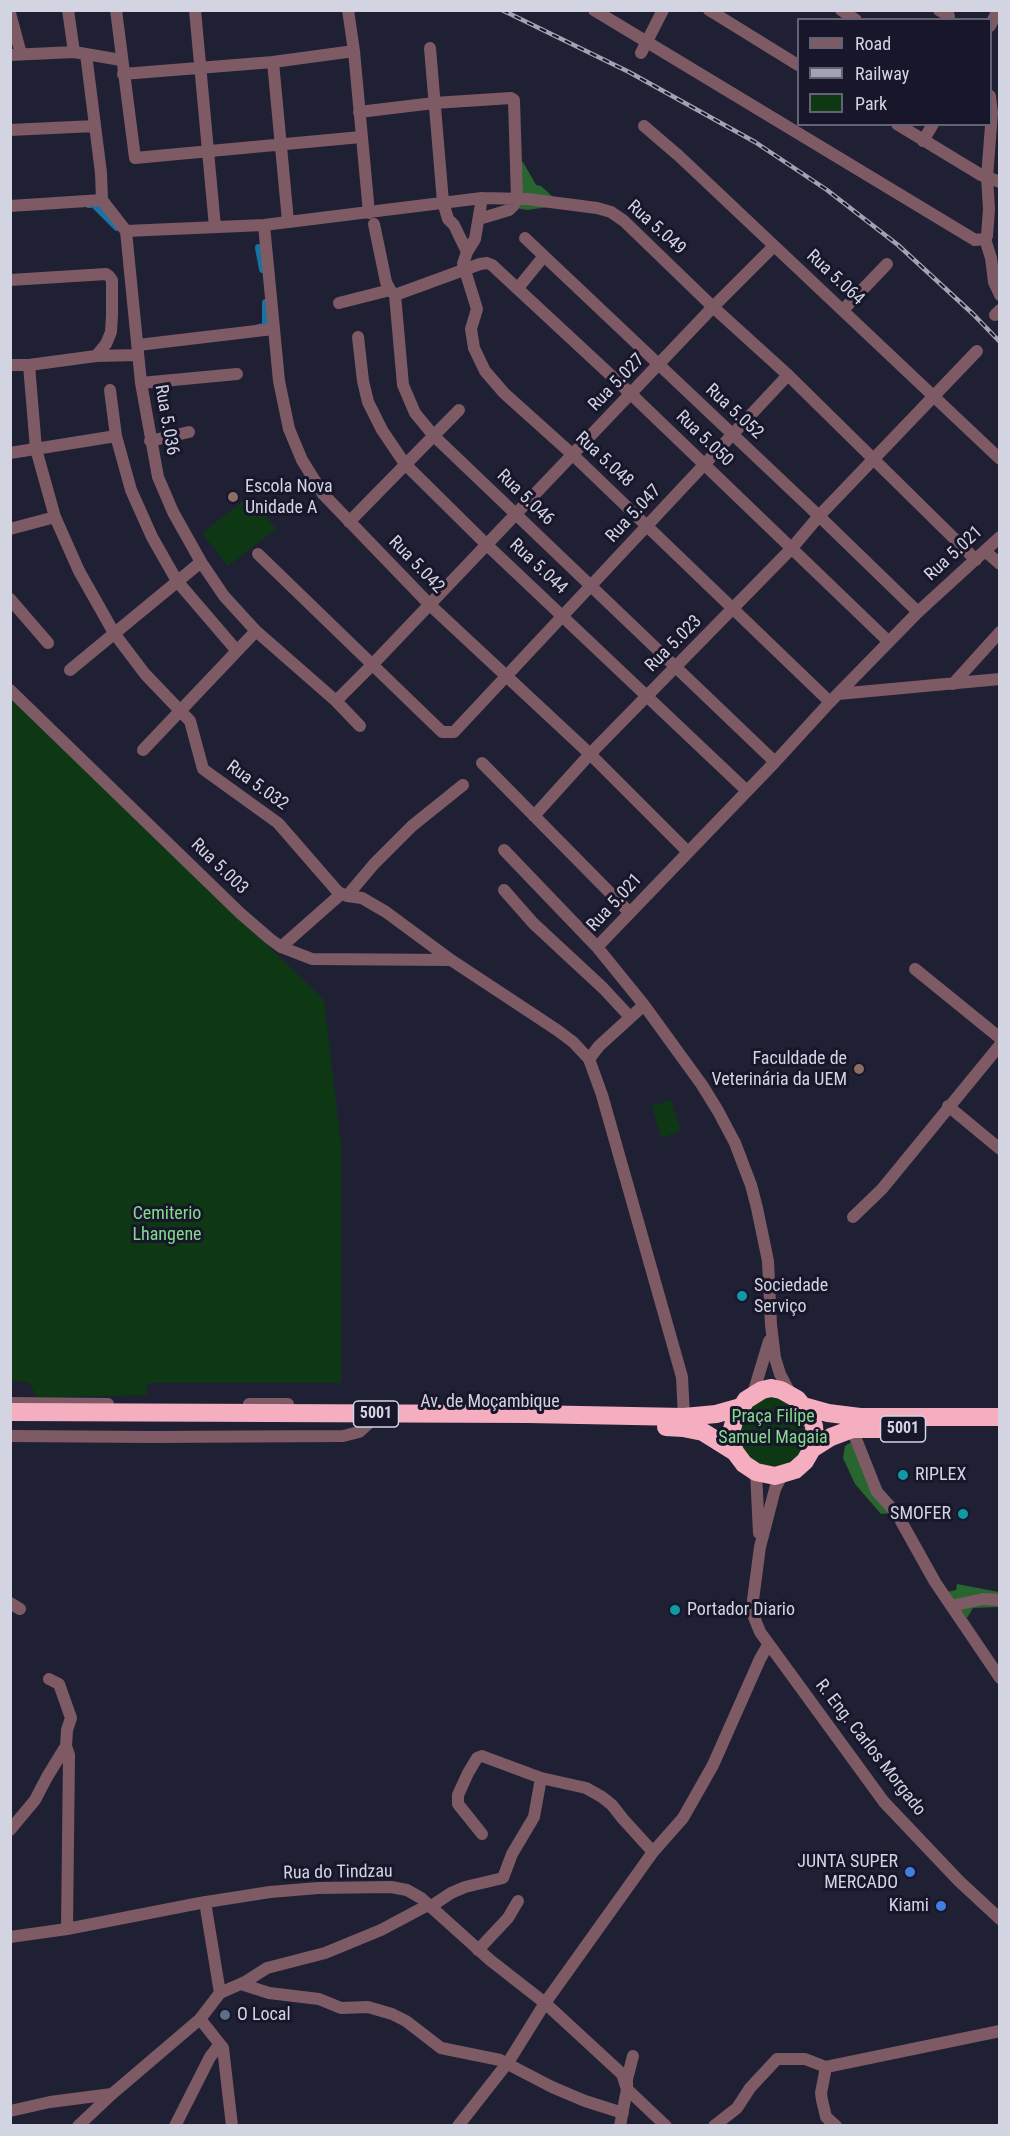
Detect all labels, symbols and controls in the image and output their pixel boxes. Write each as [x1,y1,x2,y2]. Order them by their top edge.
legend [797,18,992,126]
text: Road [855,33,891,54]
text: Railway [855,63,909,84]
text: Park [855,93,887,114]
street label: Rua 5.049 [622,196,690,260]
street label: Rua 5.064 [802,246,868,310]
street label: Rua 5.027 [584,350,650,416]
street label: Rua 5.052 [701,380,767,444]
street label: Rua 5.036 [149,383,183,457]
street label: Rua 5.050 [671,406,737,472]
street label: Rua 5.048 [571,428,637,492]
street label: Rua 5.046 [492,465,558,531]
place label: Escola Nova Unidade A [245,476,333,518]
street label: Rua 5.047 [602,481,666,547]
marker: Escola Nova Unidade A [226,490,240,504]
street label: Rua 5.021 [921,522,987,586]
street label: Rua 5.042 [383,532,449,598]
street label: Rua 5.044 [505,535,571,599]
street label: Rua 5.023 [641,611,707,677]
street label: Rua 5.032 [222,756,292,816]
street label: Rua 5.003 [186,834,252,900]
street label: Rua 5.021 [583,870,647,936]
place label: Faculdade de Veterinária da UEM [711,1048,847,1090]
marker: Faculdade de Veterinária da UEM [852,1062,866,1076]
park label: Cemiterio Lhangene [132,1203,202,1246]
place label: Sociedade Serviço [754,1275,828,1318]
marker: Sociedade Serviço [735,1289,749,1303]
street label: Av. de Moçambique [420,1391,560,1413]
road number: 5001 [354,1401,398,1427]
park label: Praça Filipe Samuel Magaia [718,1406,828,1448]
road number: 5001 [880,1416,926,1442]
place label: RIPLEX [915,1464,966,1486]
marker: RIPLEX [896,1468,910,1482]
place label: SMOFER [890,1503,951,1525]
marker: SMOFER [956,1507,970,1521]
place label: Portador Diario [687,1599,795,1621]
marker: Portador Diario [668,1603,682,1617]
street label: R. Eng. Carlos Morgado [810,1676,930,1820]
place label: JUNTA SUPER MERCADO [797,1851,898,1894]
street label: Rua do Tindzau [283,1861,393,1885]
marker: JUNTA SUPER MERCADO [903,1865,917,1879]
place label: Kiami [889,1895,929,1917]
marker: Kiami [934,1899,948,1913]
place label: O Local [237,2004,291,2026]
marker: O Local [218,2008,232,2022]

